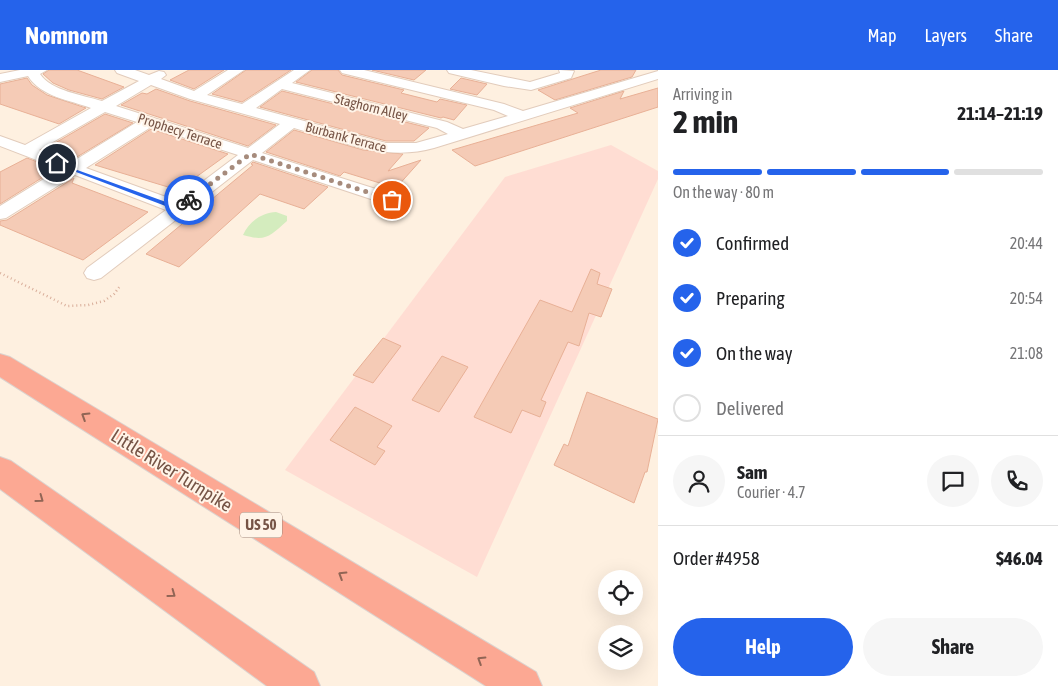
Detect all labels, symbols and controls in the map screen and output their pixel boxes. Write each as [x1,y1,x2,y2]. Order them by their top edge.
text: Nomnom [25,22,108,49]
text: Map [867,25,896,46]
text: Layers [924,25,967,46]
text: Share [995,25,1033,46]
text: Arriving in [673,85,733,103]
street label: Staghorn Alley [333,90,409,124]
text: 21:14–21:19 [957,102,1043,124]
text: 2 min [673,103,738,140]
street label: Prophecy Terrace [136,110,224,152]
street label: Burbank Terrace [304,119,388,155]
pin [36,142,78,184]
icon: home [43,149,71,177]
courier [164,175,214,225]
pin [371,179,413,221]
text: On the way · 80 m [673,183,774,201]
icon: bike [175,186,203,214]
icon: bag [378,186,406,214]
icon: check [673,229,701,257]
text: Confirmed [716,232,789,254]
text: 20:44 [1010,234,1043,252]
icon: check [673,284,701,312]
text: Preparing [716,287,785,309]
text: 20:54 [1010,289,1043,307]
icon: check [673,339,701,367]
text: On the way [716,342,793,364]
text: 21:08 [1010,344,1043,362]
text: Delivered [716,397,784,419]
one-way arrow [81,413,90,423]
street label: Little River Turnpike [107,424,237,516]
button: person [673,455,725,507]
button: chat [927,455,979,507]
button: phone [991,455,1043,507]
text: Sam [737,461,768,483]
text: Courier · 4.7 [737,483,806,501]
one-way arrow [34,493,44,502]
road number: US 50 [240,512,282,538]
text: Order #4958 [673,547,760,569]
text: $46.04 [996,547,1043,569]
map controls [598,570,643,670]
button: locate [598,570,643,615]
one-way arrow [339,572,348,581]
one-way arrow [166,588,176,597]
button: Help [673,618,853,676]
button: Share [863,618,1043,676]
button: layers [598,625,643,670]
one-way arrow [477,657,486,667]

